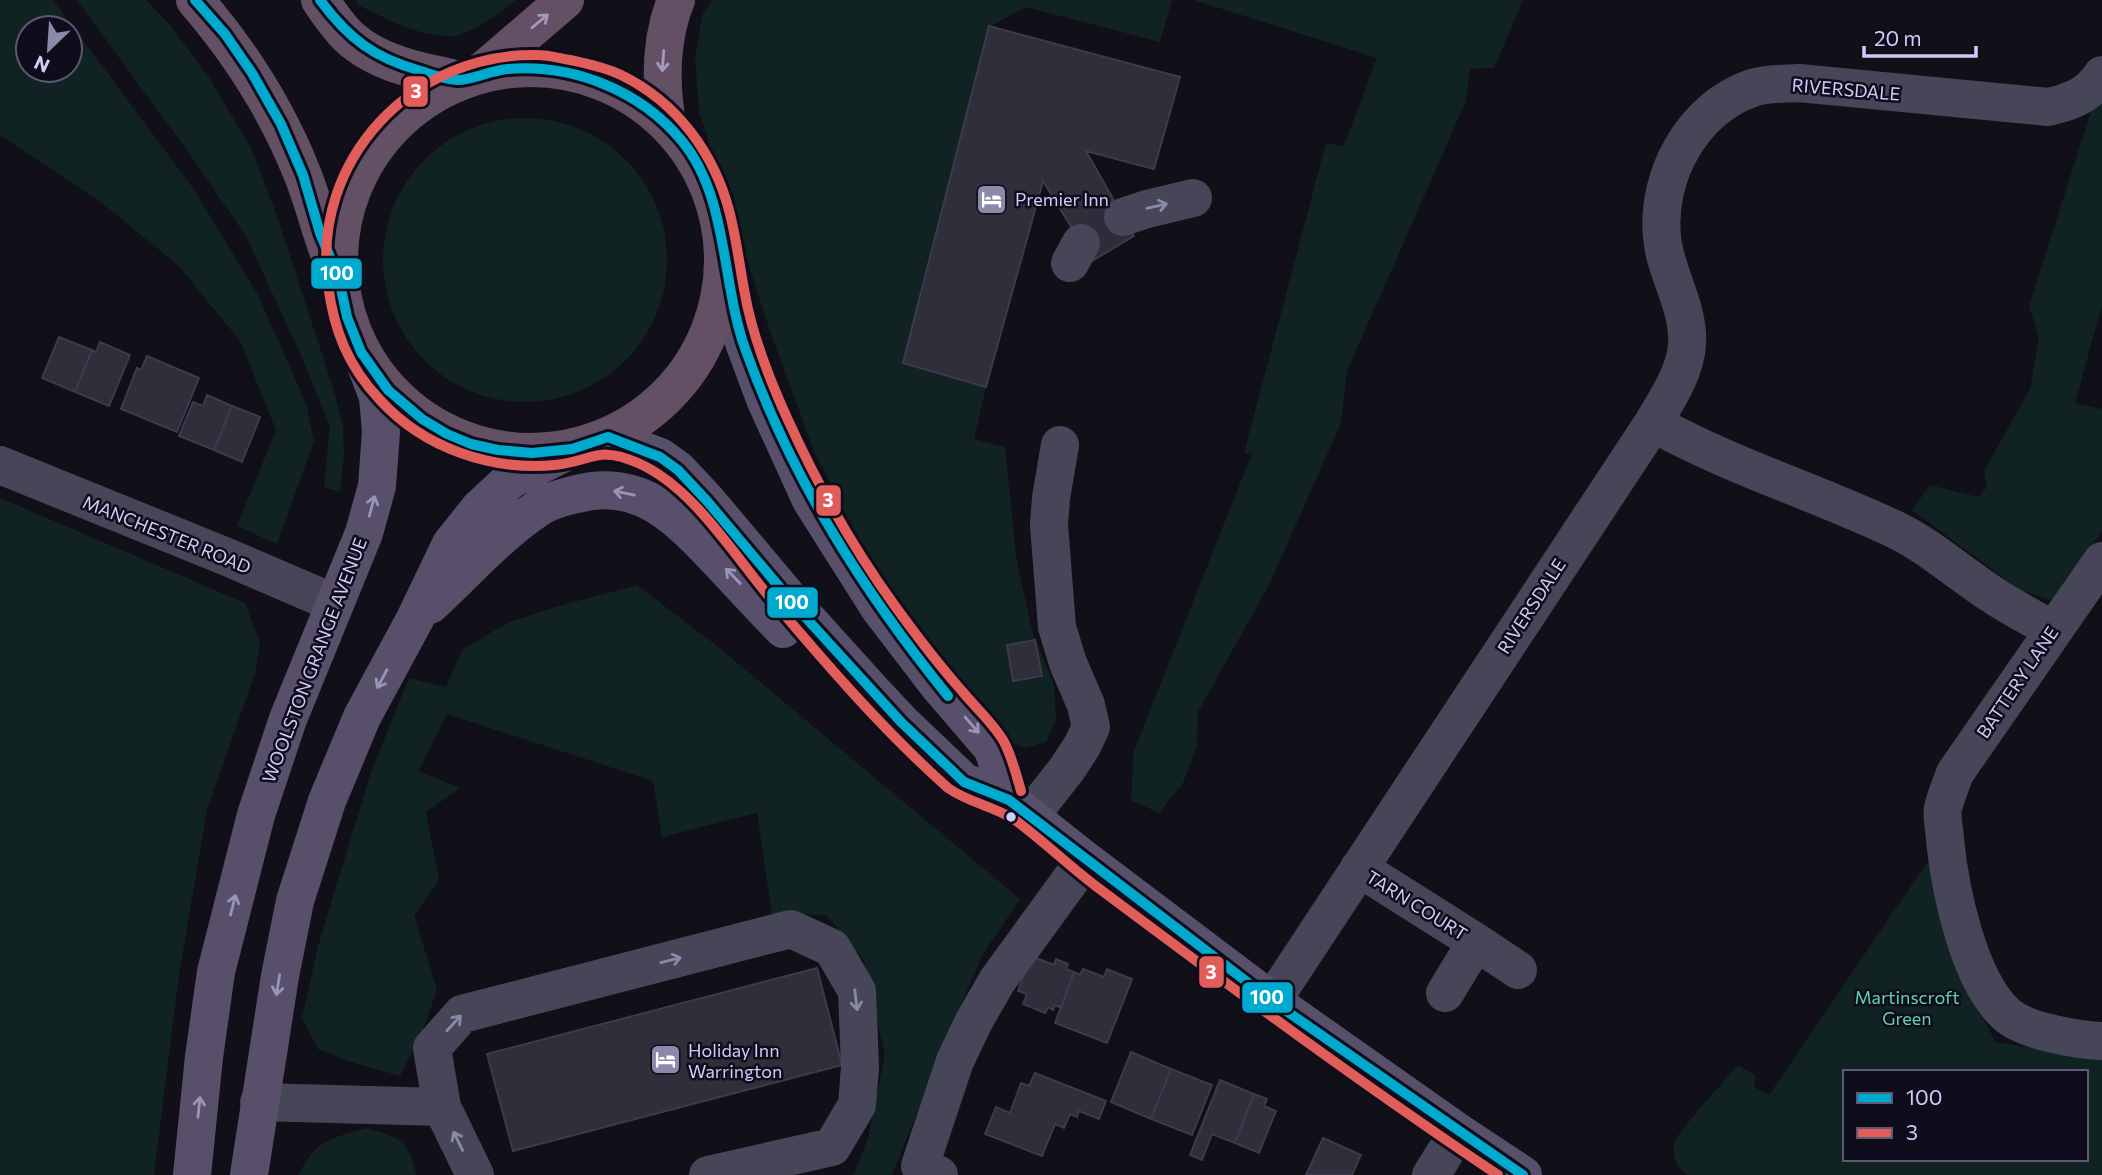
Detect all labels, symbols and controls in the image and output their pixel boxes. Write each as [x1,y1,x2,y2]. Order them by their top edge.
one-way arrow [531,13,549,29]
north arrow [14,14,84,84]
scale bar [1864,14,1976,58]
text: 20 m [1874,25,1922,50]
one-way arrow [656,49,669,72]
text: N [30,51,53,78]
street label: RIVERSDALE [1791,73,1901,105]
line badge: 3 [402,75,429,108]
text: 3 [410,79,422,102]
hotel icon: Premier Inn [975,182,1009,216]
place label: Premier Inn [1015,188,1109,210]
one-way arrow [1145,199,1168,213]
line badge: 100 [310,257,363,290]
text: 100 [320,261,354,284]
line badge: 3 [815,484,842,517]
one-way arrow [613,485,636,499]
text: 3 [822,488,834,511]
street label: MANCHESTER ROAD [80,490,254,578]
one-way arrow [366,495,379,518]
street label: WOOLSTON GRANGE AVENUE [257,534,371,786]
street label: RIVERSDALE [1492,554,1570,658]
one-way arrow [724,567,741,584]
line badge: 100 [766,586,819,619]
text: 100 [775,590,809,613]
street label: BATTERY LANE [1972,622,2062,742]
one-way arrow [375,668,389,688]
one-way arrow [964,715,980,733]
unlabelled marker [1004,810,1018,824]
street label: TARN COURT [1362,865,1472,945]
one-way arrow [227,895,240,917]
one-way arrow [659,953,682,966]
line badge: 3 [1198,955,1225,989]
text: 3 [1205,960,1217,983]
one-way arrow [271,974,284,996]
line badge: 100 [1241,981,1294,1014]
text: 100 [1250,985,1284,1008]
park label: Martinscroft Green [1854,986,1960,1029]
one-way arrow [850,988,863,1011]
one-way arrow [446,1014,462,1032]
place label: Holiday Inn Warrington [688,1039,782,1082]
hotel icon: Holiday Inn Warrington [648,1043,682,1077]
legend [1843,1070,2088,1161]
text: 100 [1906,1084,1942,1109]
one-way arrow [192,1096,205,1119]
text: 3 [1906,1119,1918,1144]
one-way arrow [451,1131,465,1152]

